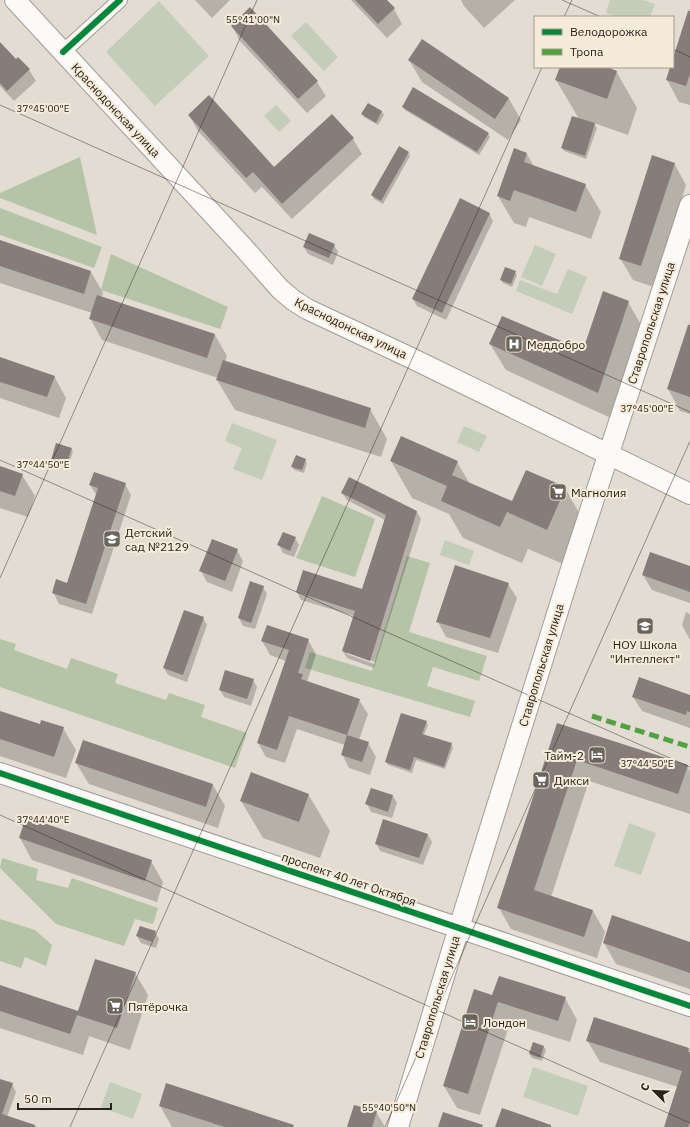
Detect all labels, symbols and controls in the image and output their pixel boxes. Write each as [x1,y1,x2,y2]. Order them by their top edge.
text: 55°41'00"N [226,13,280,26]
legend [534,16,674,68]
text: Велодорожка [570,24,648,39]
text: Тропа [570,44,604,59]
street label: Краснодонская улица [68,60,164,161]
text: 37°45'00"E [16,102,70,115]
street label: Ставропольская улица [624,259,678,386]
street label: Краснодонская улица [292,294,410,362]
hospital icon: Меддобро [504,334,524,354]
place label: Меддобро [527,337,585,352]
text: 37°45'00"E [620,402,674,415]
text: 37°44'50"E [16,458,70,471]
supermarket icon: Магнолия [548,482,568,502]
place label: Магнолия [571,485,626,500]
place label: Детский сад №2129 [125,525,189,554]
school or university icon: Детский сад №2129 [102,529,122,549]
street label: Ставропольская улица [515,601,567,728]
school or university icon: НОУ Школа "Интеллект" [635,616,655,636]
place label: НОУ Школа "Интеллект" [610,637,680,666]
hotel icon: Тайм-2 [587,745,607,765]
place label: Тайм-2 [544,748,584,763]
text: 37°44'50"E [620,757,674,770]
supermarket icon: Дикси [531,770,551,790]
place label: Дикси [554,773,589,788]
text: 37°44'40"E [16,813,70,826]
street label: проспект 40 лет Октября [280,849,418,909]
street label: Ставропольская улица [411,933,463,1060]
supermarket icon: Пятёрочка [105,996,125,1016]
place label: Пятёрочка [128,999,188,1014]
hotel icon: Лондон [460,1012,480,1032]
place label: Лондон [483,1015,526,1030]
north arrow [634,1071,674,1111]
text: С [637,1081,653,1093]
scale bar [18,1085,111,1111]
text: 50 m [24,1091,52,1106]
text: 55°40'50"N [362,1101,416,1114]

